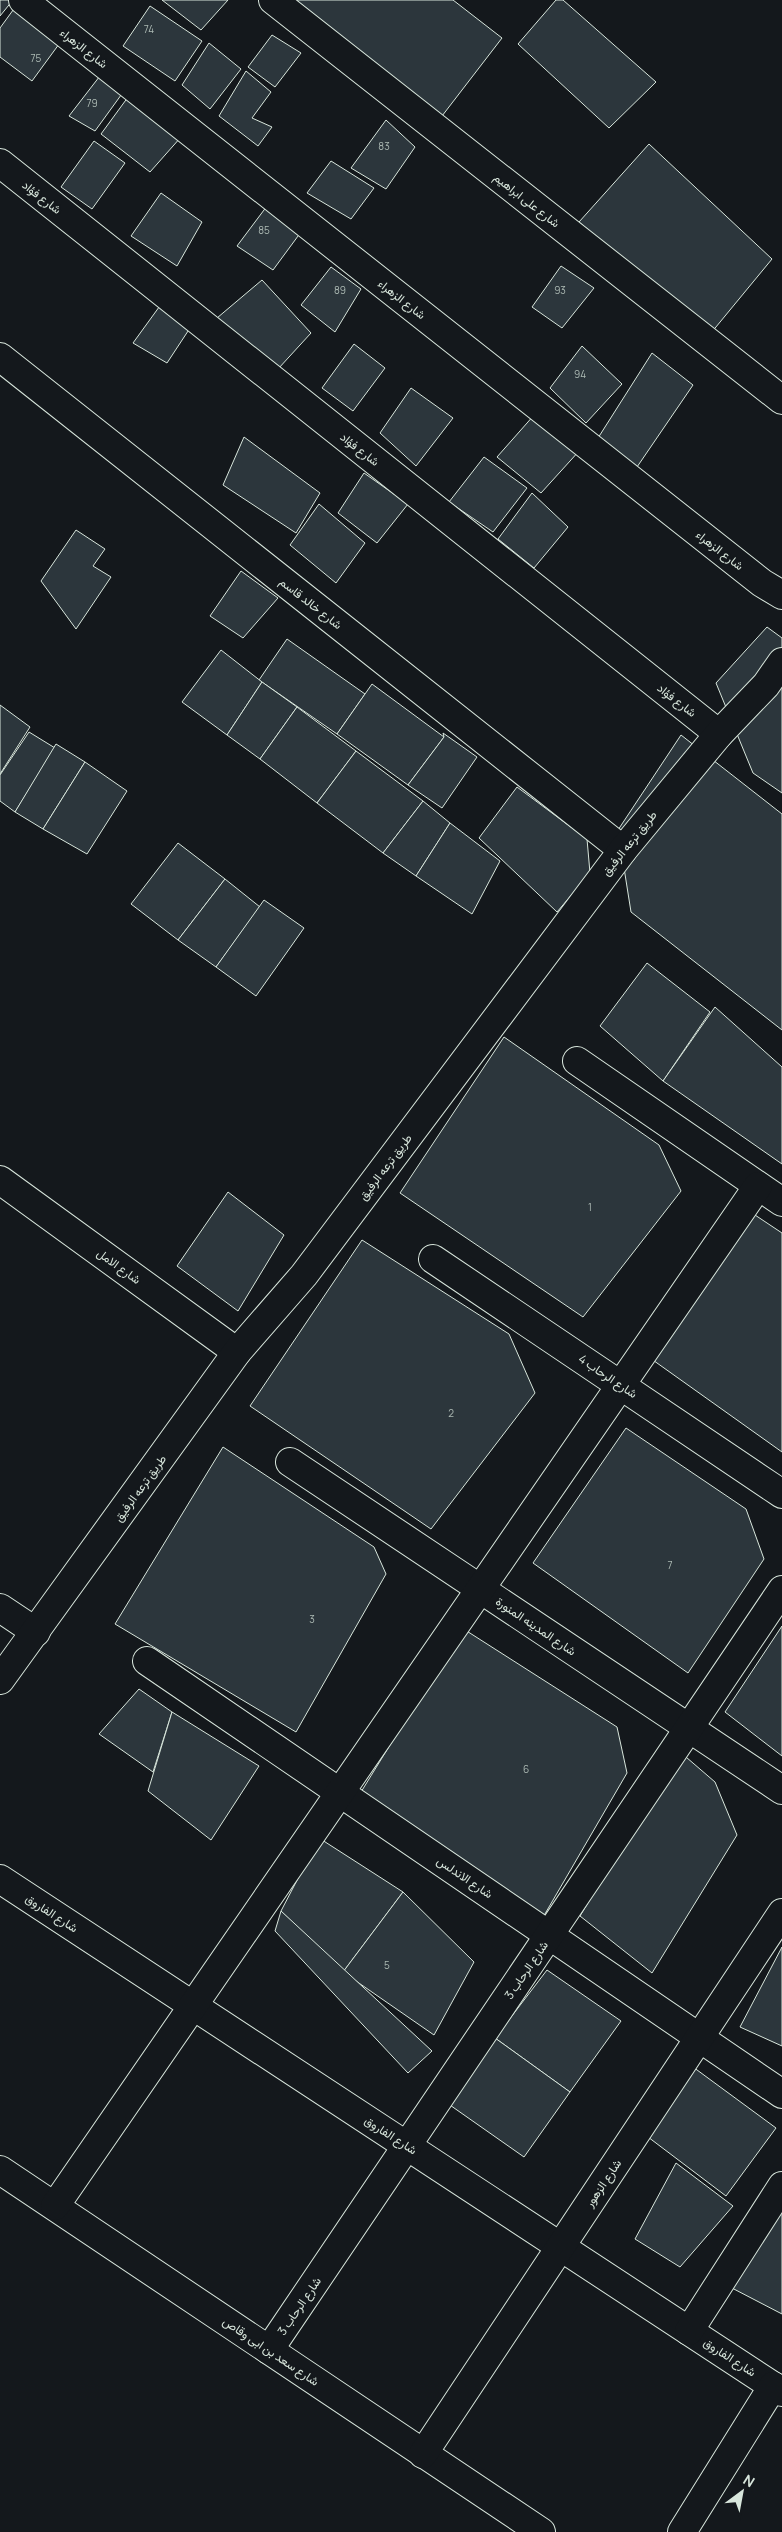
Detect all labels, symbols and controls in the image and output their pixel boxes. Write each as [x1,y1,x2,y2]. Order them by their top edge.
house number: 74 [144,22,154,36]
street label: شارع الزهراء [56,24,111,73]
house number: 75 [31,51,42,65]
house number: 79 [86,96,98,110]
house number: 83 [378,139,390,153]
street label: شارع على ابراهيم [490,169,564,232]
street label: شارع فؤاد [18,176,65,219]
house number: 85 [258,223,270,237]
street label: شارع الزهراء [374,275,429,324]
house number: 89 [334,283,346,297]
house number: 93 [554,283,566,297]
house number: 94 [574,367,586,381]
street label: شارع فؤاد [336,428,383,471]
street label: شارع الزهراء [692,526,747,575]
street label: شارع خالد قاسم [275,573,346,634]
street label: شارع فؤاد [653,679,700,722]
street label: طريق ترعه الرفيق [597,807,661,879]
street label: طريق ترعه الرفيق [354,1130,416,1204]
house number: 1 [588,1200,592,1214]
street label: شارع الامل [93,1244,144,1289]
street label: شارع الرحاب 4 [575,1350,641,1403]
house number: 2 [448,1406,454,1420]
street label: طريق ترعه الرفيق [110,1451,170,1525]
house number: 7 [667,1558,673,1572]
street label: شارع المدينه المنورة [492,1593,580,1660]
house number: 3 [309,1612,315,1626]
house number: 6 [523,1762,529,1776]
street label: شارع الاندلس [433,1852,496,1903]
street label: شارع الفاروق [22,1890,82,1937]
street label: شارع الرحاب 3 [500,1937,553,2003]
house number: 5 [384,1958,390,1972]
street label: شارع الفاروق [361,2112,421,2159]
street label: شارع الزهور [580,2156,626,2212]
street label: شارع الرحاب 3 [273,2273,326,2339]
street label: شارع سعد بن ابى وقاص [219,2312,323,2390]
street label: شارع الفاروق [700,2334,760,2381]
north arrow [717,2467,767,2517]
text: N [740,2470,758,2491]

